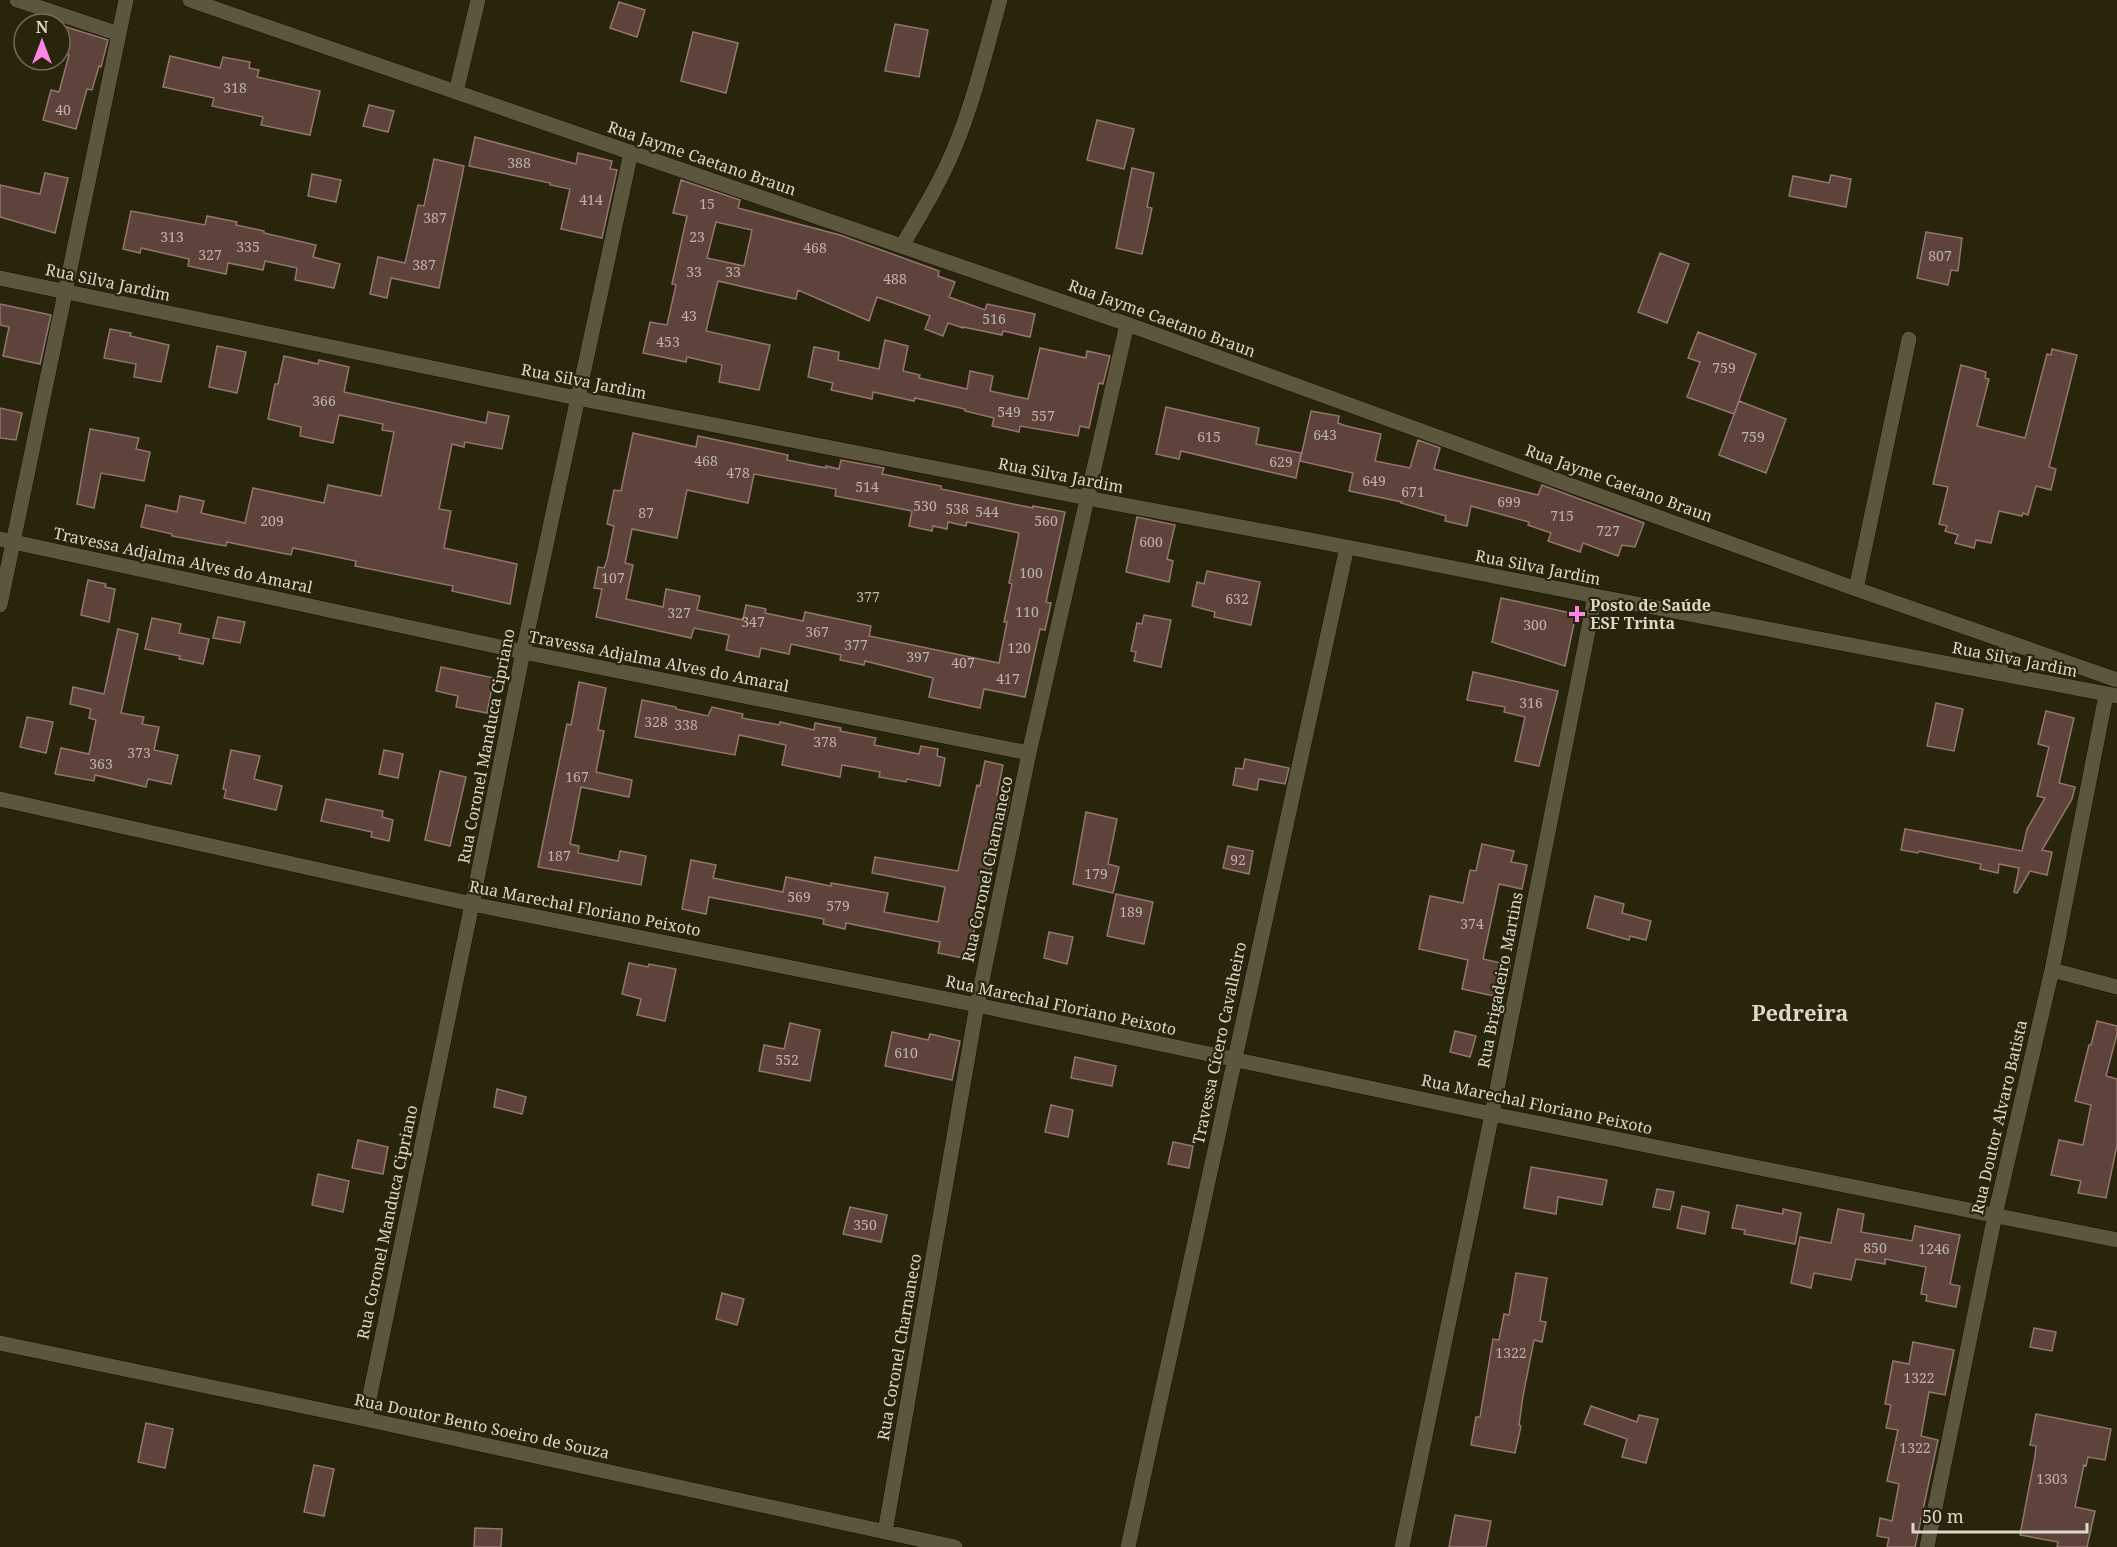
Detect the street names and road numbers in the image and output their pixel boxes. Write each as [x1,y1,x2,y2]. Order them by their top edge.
street label: Rua Jayme Caetano Braun [605,115,799,201]
street label: Rua Silva Jardim [43,258,173,306]
street label: Rua Jayme Caetano Braun [1065,274,1259,362]
street label: Rua Silva Jardim [519,358,649,404]
street label: Rua Jayme Caetano Braun [1522,439,1716,527]
street label: Rua Silva Jardim [996,452,1126,498]
street label: Travessa Adjalma Alves do Amaral [51,522,315,598]
street label: Rua Silva Jardim [1473,544,1603,590]
street label: Travessa Adjalma Alves do Amaral [527,625,791,697]
street label: Rua Coronel Manduca Cipriano [452,627,520,865]
street label: Rua Silva Jardim [1950,636,2080,682]
street label: Rua Coronel Charnaneco [957,774,1017,964]
street label: Rua Marechal Floriano Peixoto [467,875,703,941]
street label: Rua Brigadeiro Martins [1472,890,1528,1070]
street label: Travessa Cícero Cavalheiro [1187,940,1251,1146]
street label: Rua Marechal Floriano Peixoto [943,970,1179,1040]
street label: Rua Doutor Alvaro Batista [1966,1018,2032,1216]
street label: Rua Marechal Floriano Peixoto [1419,1069,1655,1139]
street label: Rua Coronel Manduca Cipriano [351,1103,423,1341]
street label: Rua Coronel Charnaneco [872,1252,926,1442]
street label: Rua Doutor Bento Soeiro de Souza [352,1388,612,1464]

